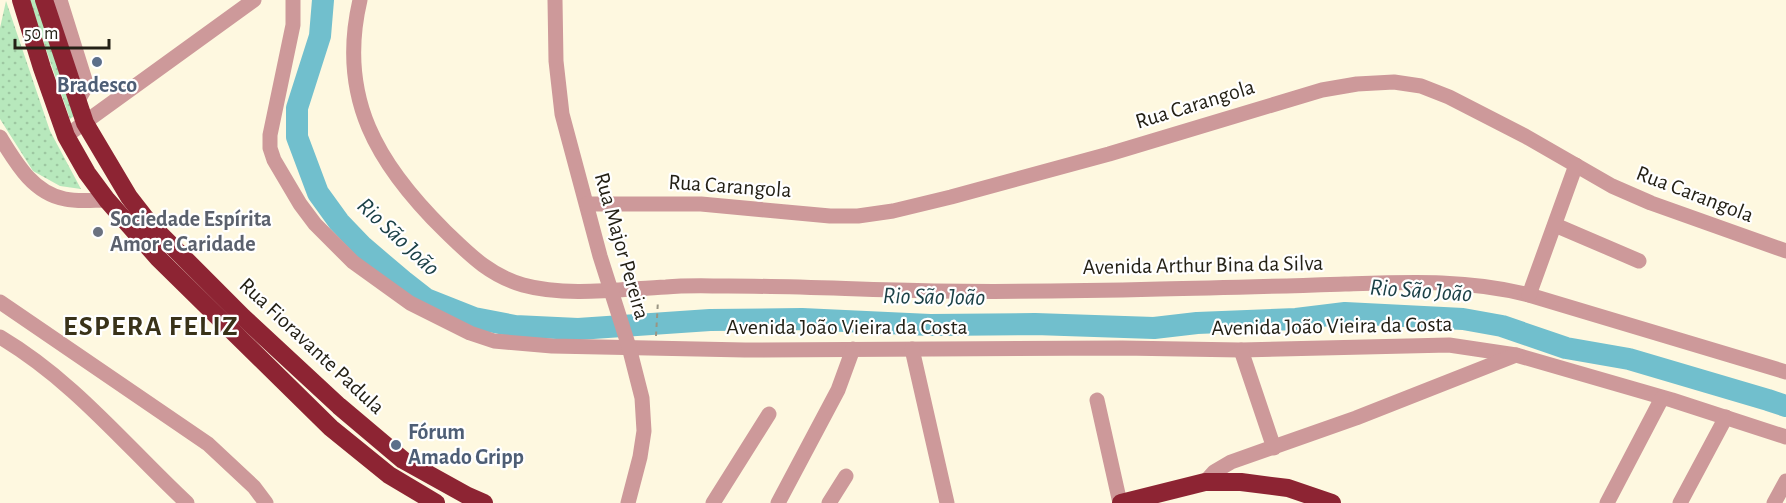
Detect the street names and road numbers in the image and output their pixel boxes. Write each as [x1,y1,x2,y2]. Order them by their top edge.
street label: Rua Carangola [1133,75,1257,133]
street label: Rua Carangola [1633,162,1757,226]
street label: Rua Major Pereira [591,170,653,322]
street label: Rua Carangola [668,171,792,201]
street label: Avenida Arthur Bina da Silva [1082,252,1324,278]
street label: Rua Fioravante Padula [235,274,389,418]
street label: Avenida João Vieira da Costa [1211,313,1453,339]
street label: Avenida João Vieira da Costa [726,316,968,338]

